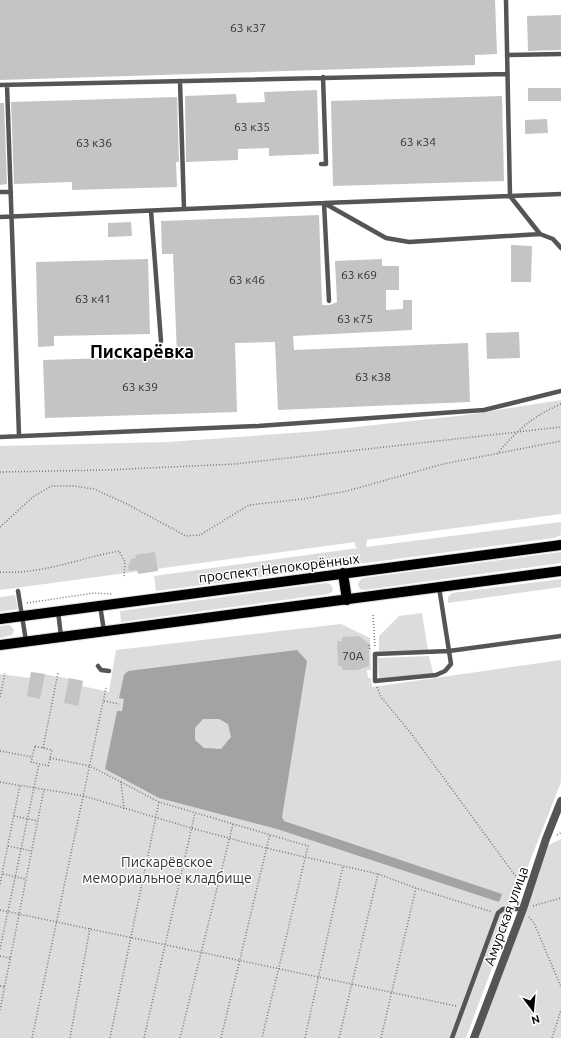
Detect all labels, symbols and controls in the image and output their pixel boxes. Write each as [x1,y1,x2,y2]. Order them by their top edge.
house number: 63 к37 [230,21,266,34]
house number: 63 к35 [234,120,270,133]
house number: 63 к34 [400,135,436,148]
house number: 63 к36 [76,136,112,149]
house number: 63 к69 [341,268,377,281]
house number: 63 к46 [229,273,265,286]
house number: 63 к41 [75,292,111,305]
house number: 63 к75 [337,312,373,325]
district label: Пискарёвка [90,341,194,361]
house number: 63 к38 [355,370,391,383]
house number: 63 к39 [122,380,158,393]
street label: проспект Непокорённых [198,550,360,586]
house number: 70А [342,649,364,662]
park label: Пискарёвское мемориальное кладбище [82,854,252,886]
street label: Амурская улица [481,864,531,968]
north arrow [513,990,553,1030]
text: N [530,1013,541,1027]

